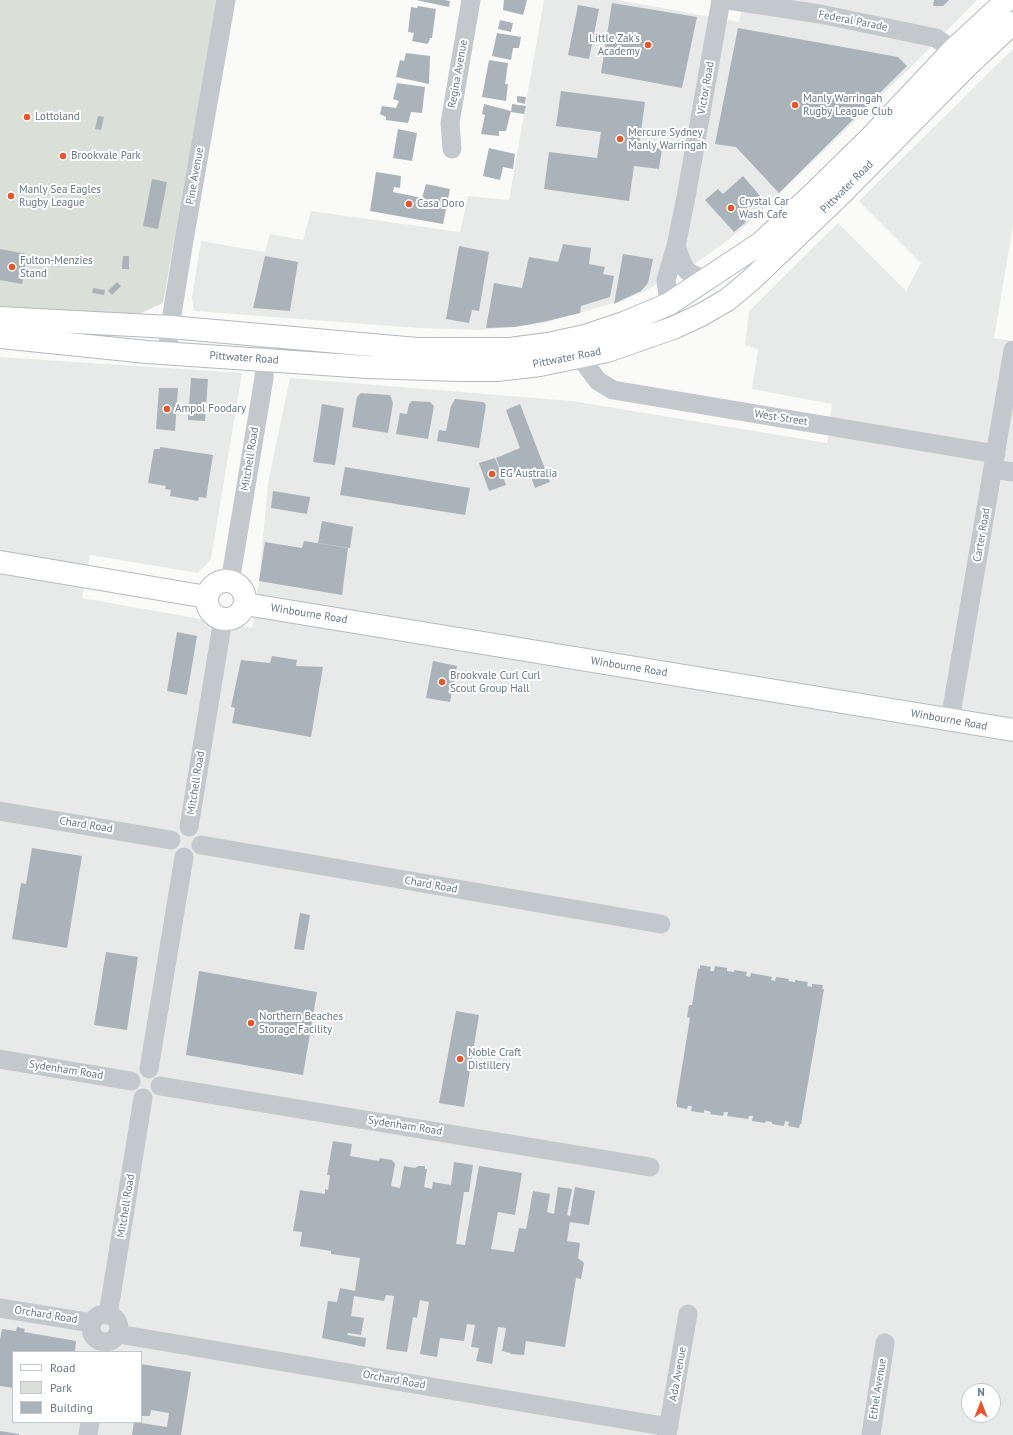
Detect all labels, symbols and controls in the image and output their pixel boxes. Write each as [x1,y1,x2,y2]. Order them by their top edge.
street label: Federal Parade [817,8,889,34]
place label: Little Zak's Academy [589,32,640,58]
street label: Regina Avenue [446,39,470,109]
marker: Little Zak's Academy [643,40,653,50]
street label: Victor Road [695,60,717,116]
place label: Manly Warringah Rugby League Club [803,92,893,118]
marker: Manly Warringah Rugby League Club [790,100,800,110]
place label: Lottoland [35,110,80,124]
marker: Lottoland [22,112,32,122]
place label: Mercure Sydney Manly Warringah [628,126,707,152]
marker: Mercure Sydney Manly Warringah [615,134,625,144]
street label: Pine Avenue [183,146,207,206]
place label: Brookvale Park [71,149,141,163]
marker: Brookvale Park [58,151,68,161]
street label: Pittwater Road [818,158,876,216]
place label: Manly Sea Eagles Rugby League [19,183,101,209]
marker: Manly Sea Eagles Rugby League [6,191,16,201]
place label: Crystal Car Wash Cafe [739,195,789,221]
place label: Casa Doro [417,197,464,211]
marker: Casa Doro [404,199,414,209]
marker: Crystal Car Wash Cafe [726,203,736,213]
place label: Fulton-Menzies Stand [20,254,93,280]
marker: Fulton-Menzies Stand [7,262,17,272]
street label: Pittwater Road [532,345,602,371]
street label: Pittwater Road [209,349,279,367]
place label: Ampol Foodary [175,402,246,416]
marker: Ampol Foodary [162,404,172,414]
street label: West Street [753,407,809,429]
street label: Mitchell Road [238,426,262,492]
place label: EG Australia [500,467,557,481]
marker: EG Australia [487,469,497,479]
street label: Carter Road [971,507,993,563]
street label: Winbourne Road [270,601,348,627]
street label: Winbourne Road [590,654,668,680]
place label: Brookvale Curl Curl Scout Group Hall [450,669,541,695]
marker: Brookvale Curl Curl Scout Group Hall [437,677,447,687]
street label: Winbourne Road [910,707,988,733]
street label: Mitchell Road [184,750,208,816]
street label: Chard Road [58,814,114,836]
street label: Chard Road [403,874,459,896]
place label: Northern Beaches Storage Facility [259,1010,343,1036]
marker: Northern Beaches Storage Facility [246,1018,256,1028]
place label: Noble Craft Distillery [468,1046,521,1072]
marker: Noble Craft Distillery [455,1054,465,1064]
street label: Sydenham Road [28,1058,104,1082]
street label: Sydenham Road [367,1114,443,1138]
street label: Mitchell Road [114,1173,138,1239]
street label: Orchard Road [14,1304,78,1326]
street label: Ada Avenue [667,1346,689,1402]
legend [12,1351,142,1423]
street label: Ethel Avenue [867,1357,889,1421]
text: Road [50,1360,75,1375]
street label: Orchard Road [362,1368,426,1392]
text: Park [50,1380,72,1395]
north arrow [961,1383,1001,1423]
text: N [977,1385,985,1399]
text: Building [50,1400,93,1415]

